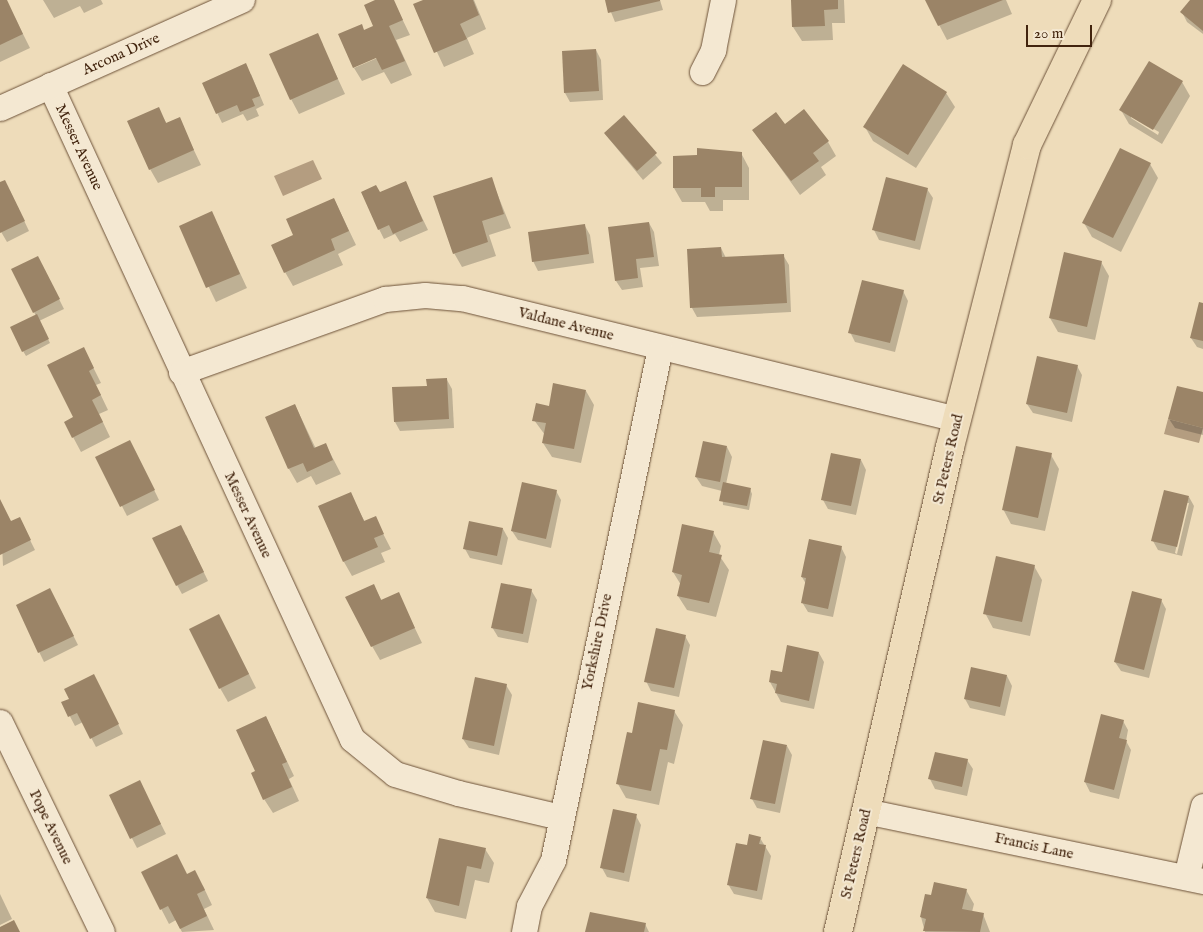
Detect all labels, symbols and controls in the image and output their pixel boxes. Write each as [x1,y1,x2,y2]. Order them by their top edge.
scale bar [1028,15,1094,47]
text: 20 m [1034,24,1063,43]
street label: Arcona Drive [80,29,162,79]
street label: Messer Avenue [51,101,107,193]
street label: Valdane Avenue [516,303,616,345]
street label: St Peters Road [929,412,967,506]
street label: Messer Avenue [220,469,276,561]
street label: Yorkshire Drive [578,592,616,692]
street label: Pope Avenue [25,787,77,867]
street label: St Peters Road [837,807,875,901]
street label: Francis Lane [993,829,1075,863]

